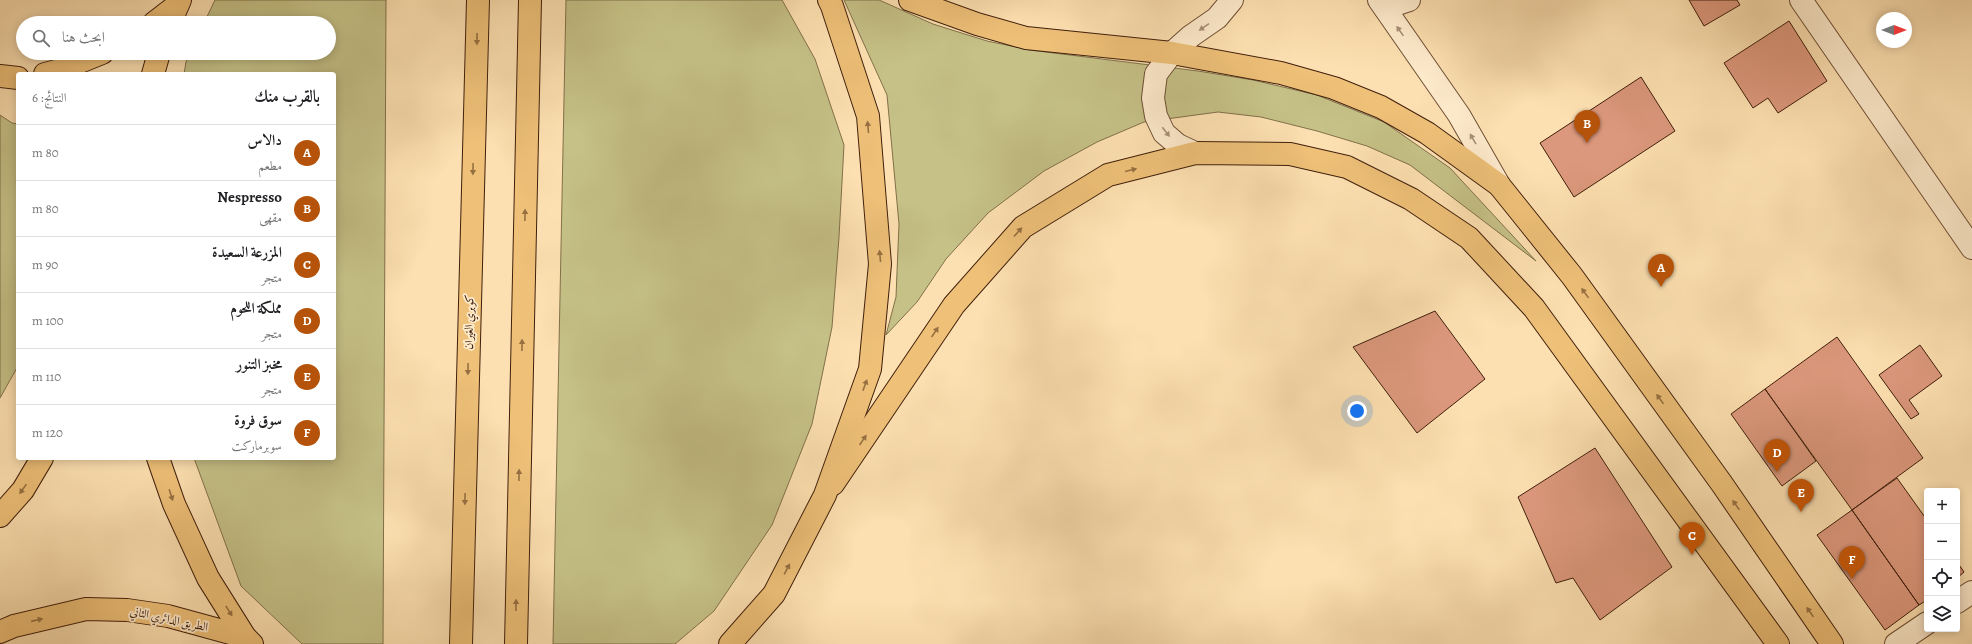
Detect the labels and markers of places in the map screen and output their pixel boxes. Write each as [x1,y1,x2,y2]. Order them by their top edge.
pin: B [1574,110,1600,143]
pin: A [1648,254,1674,287]
pin: D [1764,439,1790,472]
pin: E [1788,479,1814,512]
pin: C [1679,522,1705,555]
pin: F [1839,546,1865,579]

